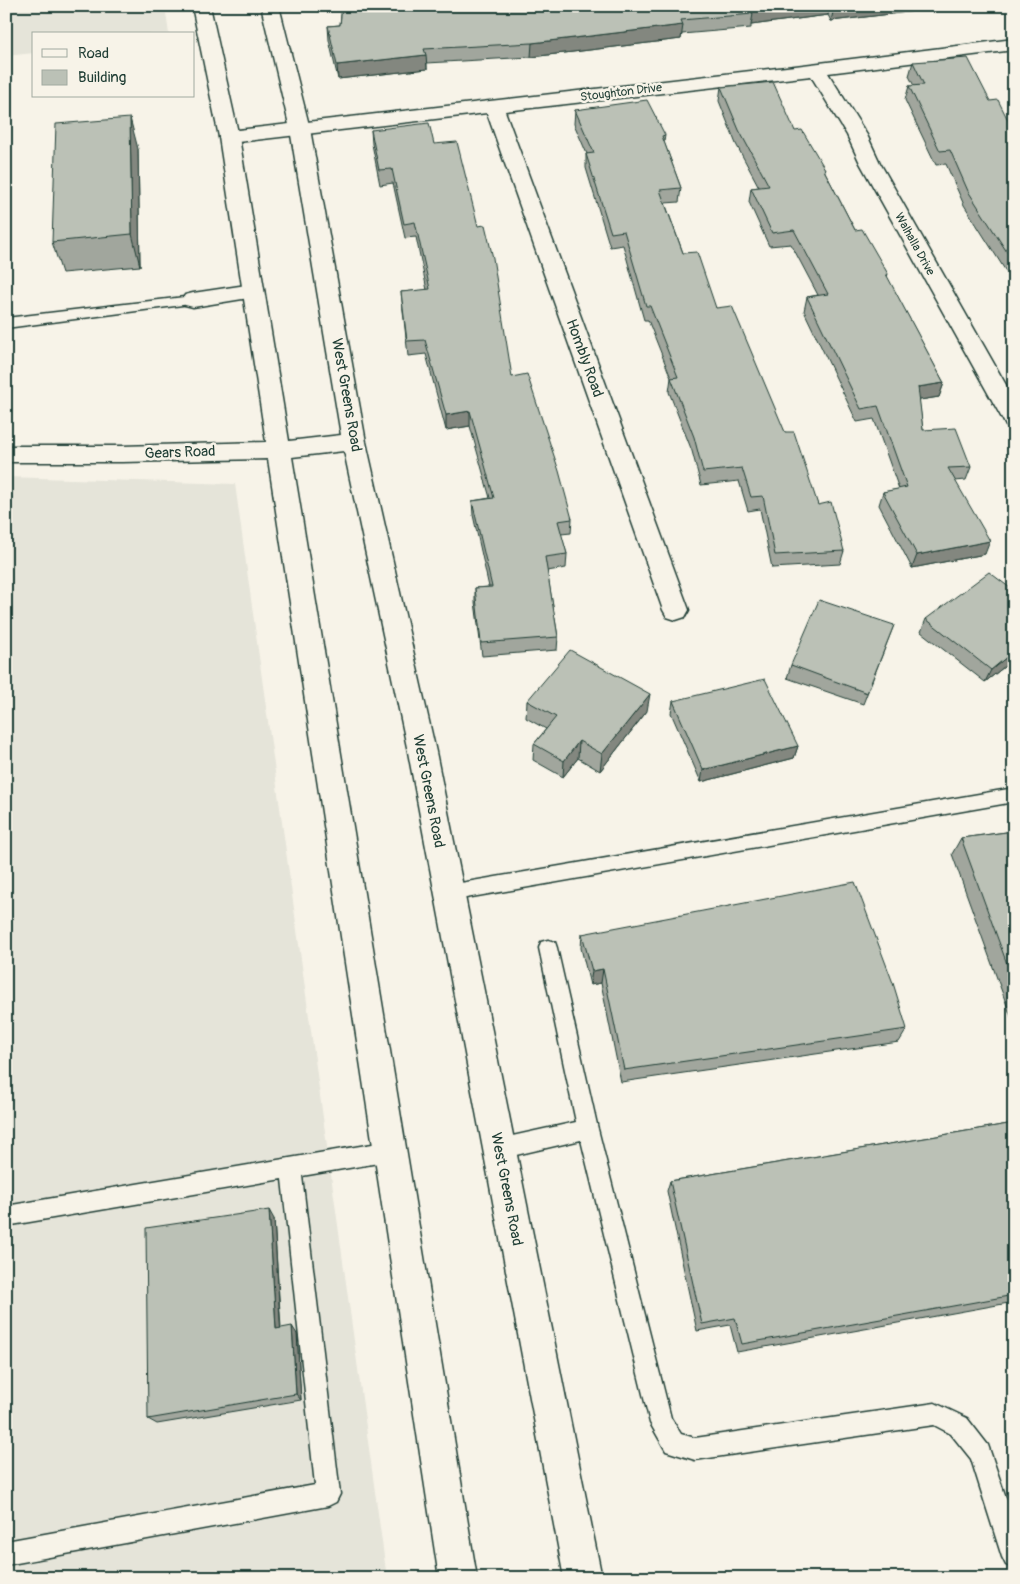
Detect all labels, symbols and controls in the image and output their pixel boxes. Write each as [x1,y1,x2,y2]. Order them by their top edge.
legend [32,32,195,98]
text: Road [78,44,109,63]
text: Building [78,68,126,87]
street label: Stoughton Drive [579,80,663,105]
street label: Walhalla Drive [891,210,938,278]
street label: Hombly Road [562,316,607,400]
street label: West Greens Road [327,337,366,453]
street label: Gears Road [144,442,216,463]
street label: West Greens Road [408,733,449,849]
street label: West Greens Road [486,1131,527,1247]

